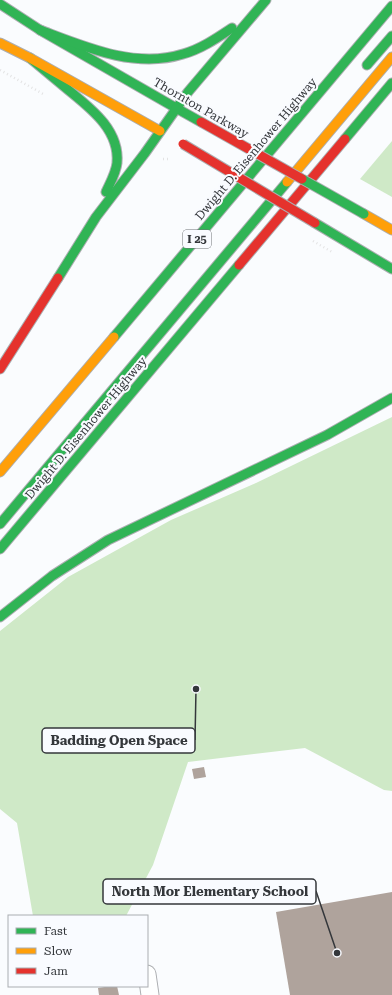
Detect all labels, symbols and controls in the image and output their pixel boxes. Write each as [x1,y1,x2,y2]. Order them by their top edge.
street label: Dwight D. Eisenhower Highway [192,74,320,223]
street label: Thornton Parkway [151,75,252,141]
road number: I 25 [183,230,211,248]
street label: Dwight D. Eisenhower Highway [22,353,150,502]
callout: Badding Open Space [42,728,195,753]
text: Badding Open Space [50,733,188,748]
callout: North Mor Elementary School [103,879,316,904]
text: North Mor Elementary School [112,884,309,899]
legend [8,915,148,987]
text: Fast [44,924,68,938]
text: Slow [44,944,72,958]
text: Jam [44,964,68,978]

